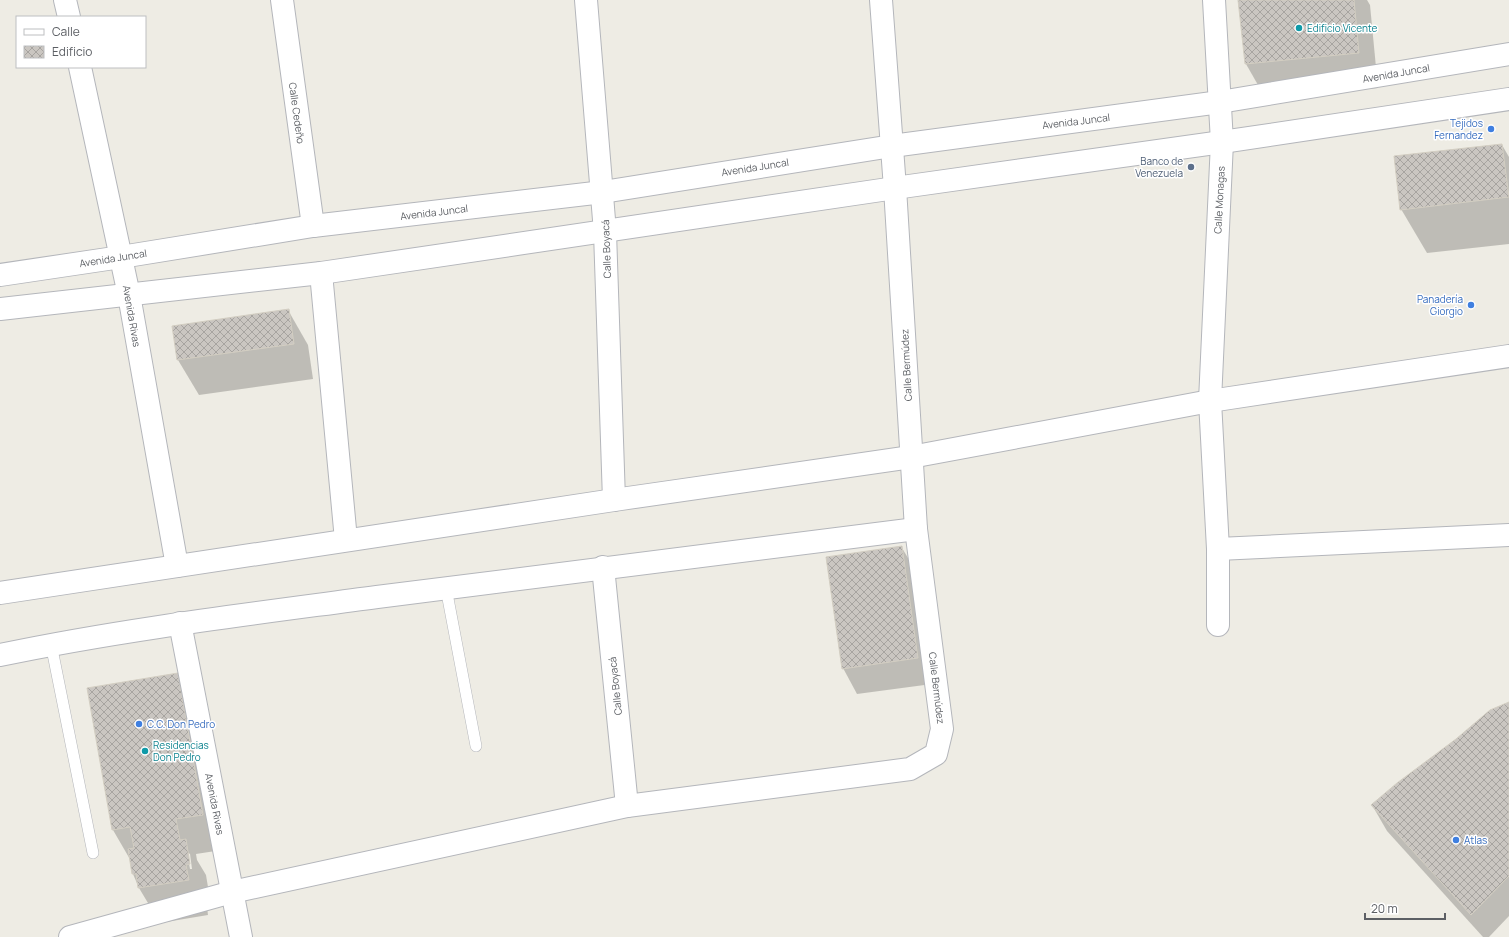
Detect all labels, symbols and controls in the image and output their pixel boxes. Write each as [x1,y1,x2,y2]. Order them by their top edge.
legend [16,16,146,68]
place label: Edificio Vicente [1307,21,1378,35]
text: Calle [52,23,80,40]
marker: Edificio Vicente [1294,23,1304,33]
text: Edificio [52,43,92,60]
street label: Avenida Juncal [1361,60,1431,86]
street label: Calle Cedeño [286,81,308,145]
street label: Avenida Juncal [1041,110,1111,132]
place label: Tejidos Fernandez [1434,116,1483,142]
marker: Tejidos Fernandez [1486,124,1496,134]
place label: Banco de Venezuela [1135,154,1183,180]
street label: Avenida Juncal [720,155,790,179]
marker: Banco de Venezuela [1186,162,1196,172]
street label: Calle Monagas [1210,166,1228,234]
street label: Avenida Juncal [399,201,469,223]
street label: Calle Boyacá [598,219,614,279]
street label: Avenida Juncal [78,246,148,270]
street label: Avenida Rivas [120,284,144,348]
place label: Panadería Giorgio [1417,292,1463,318]
marker: Panadería Giorgio [1466,300,1476,310]
street label: Calle Bermúdez [897,329,915,401]
street label: Calle Bermúdez [926,651,948,725]
street label: Calle Boyacá [605,656,625,716]
place label: C.C. Don Pedro [147,717,215,731]
marker: C.C. Don Pedro [134,719,144,729]
place label: Residencias Don Pedro [153,738,209,764]
marker: Residencias Don Pedro [140,746,150,756]
street label: Avenida Rivas [202,772,228,836]
place label: Atlas [1464,833,1487,847]
marker: Atlas [1451,835,1461,845]
scale bar [1365,895,1445,921]
text: 20 m [1371,900,1398,917]

